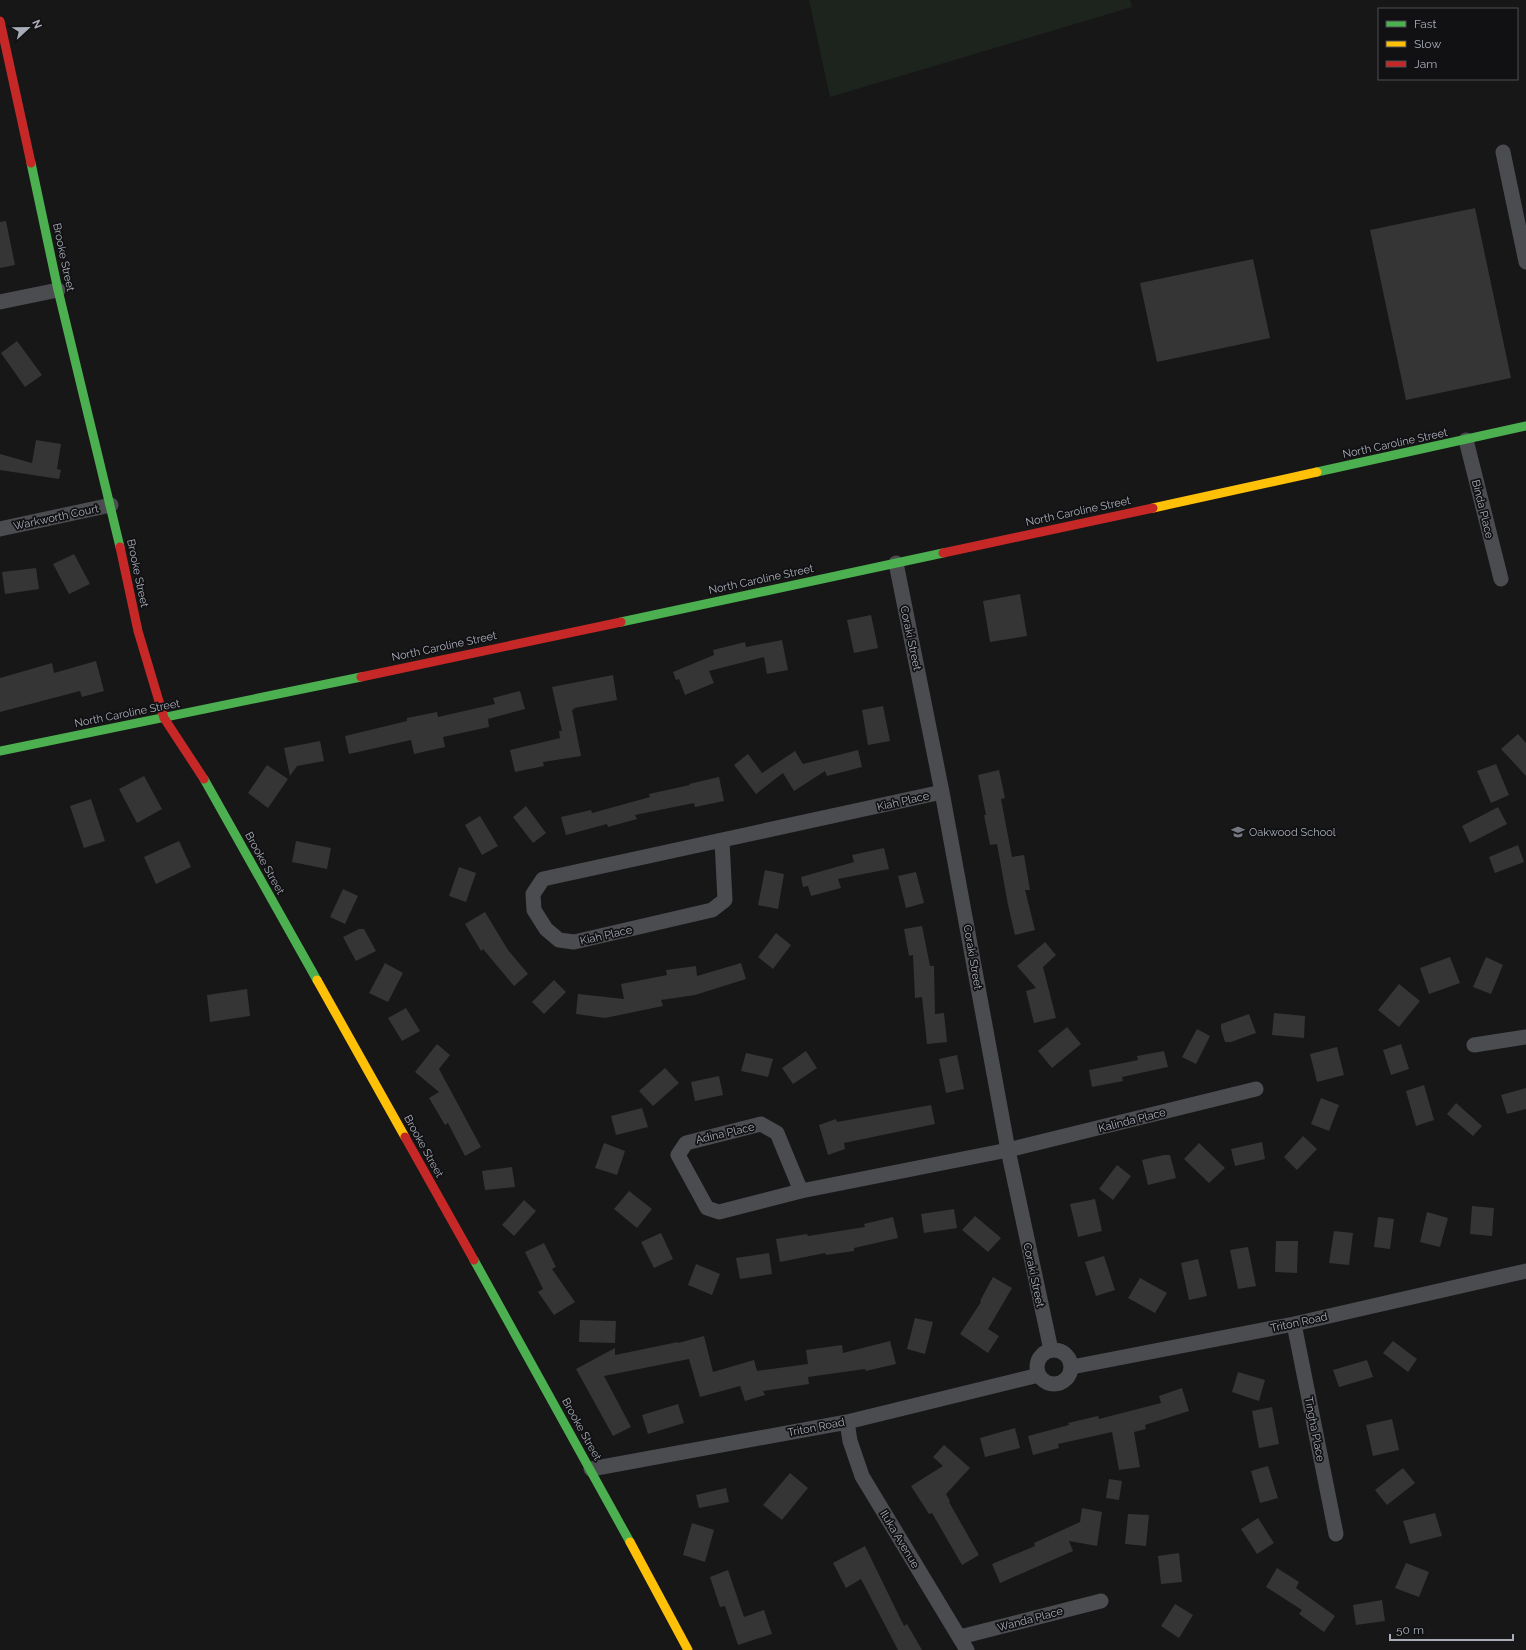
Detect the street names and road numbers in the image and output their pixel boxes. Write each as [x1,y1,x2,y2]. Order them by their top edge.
street label: Brooke Street [50,222,77,293]
street label: North Caroline Street [1341,426,1449,461]
street label: Binda Place [1469,478,1496,540]
street label: North Caroline Street [1024,494,1132,529]
street label: Warkworth Court [12,502,100,533]
street label: Brooke Street [124,538,151,609]
street label: North Caroline Street [707,562,815,597]
street label: Coraki Street [897,605,924,672]
street label: North Caroline Street [390,629,498,664]
street label: North Caroline Street [73,697,181,730]
street label: Kiah Place [876,789,931,814]
street label: Brooke Street [242,830,287,897]
street label: Kiah Place [579,923,634,948]
street label: Coraki Street [960,924,985,991]
street label: Kalinda Place [1097,1106,1168,1135]
street label: Brooke Street [401,1113,446,1180]
street label: Adina Place [694,1120,756,1147]
street label: Coraki Street [1020,1242,1047,1309]
street label: Triton Road [1270,1310,1329,1335]
street label: Brooke Street [559,1396,604,1463]
street label: Tingha Place [1302,1396,1327,1463]
street label: Triton Road [787,1416,846,1439]
street label: Iluka Avenue [877,1508,922,1571]
street label: Wanda Place [996,1604,1065,1634]

